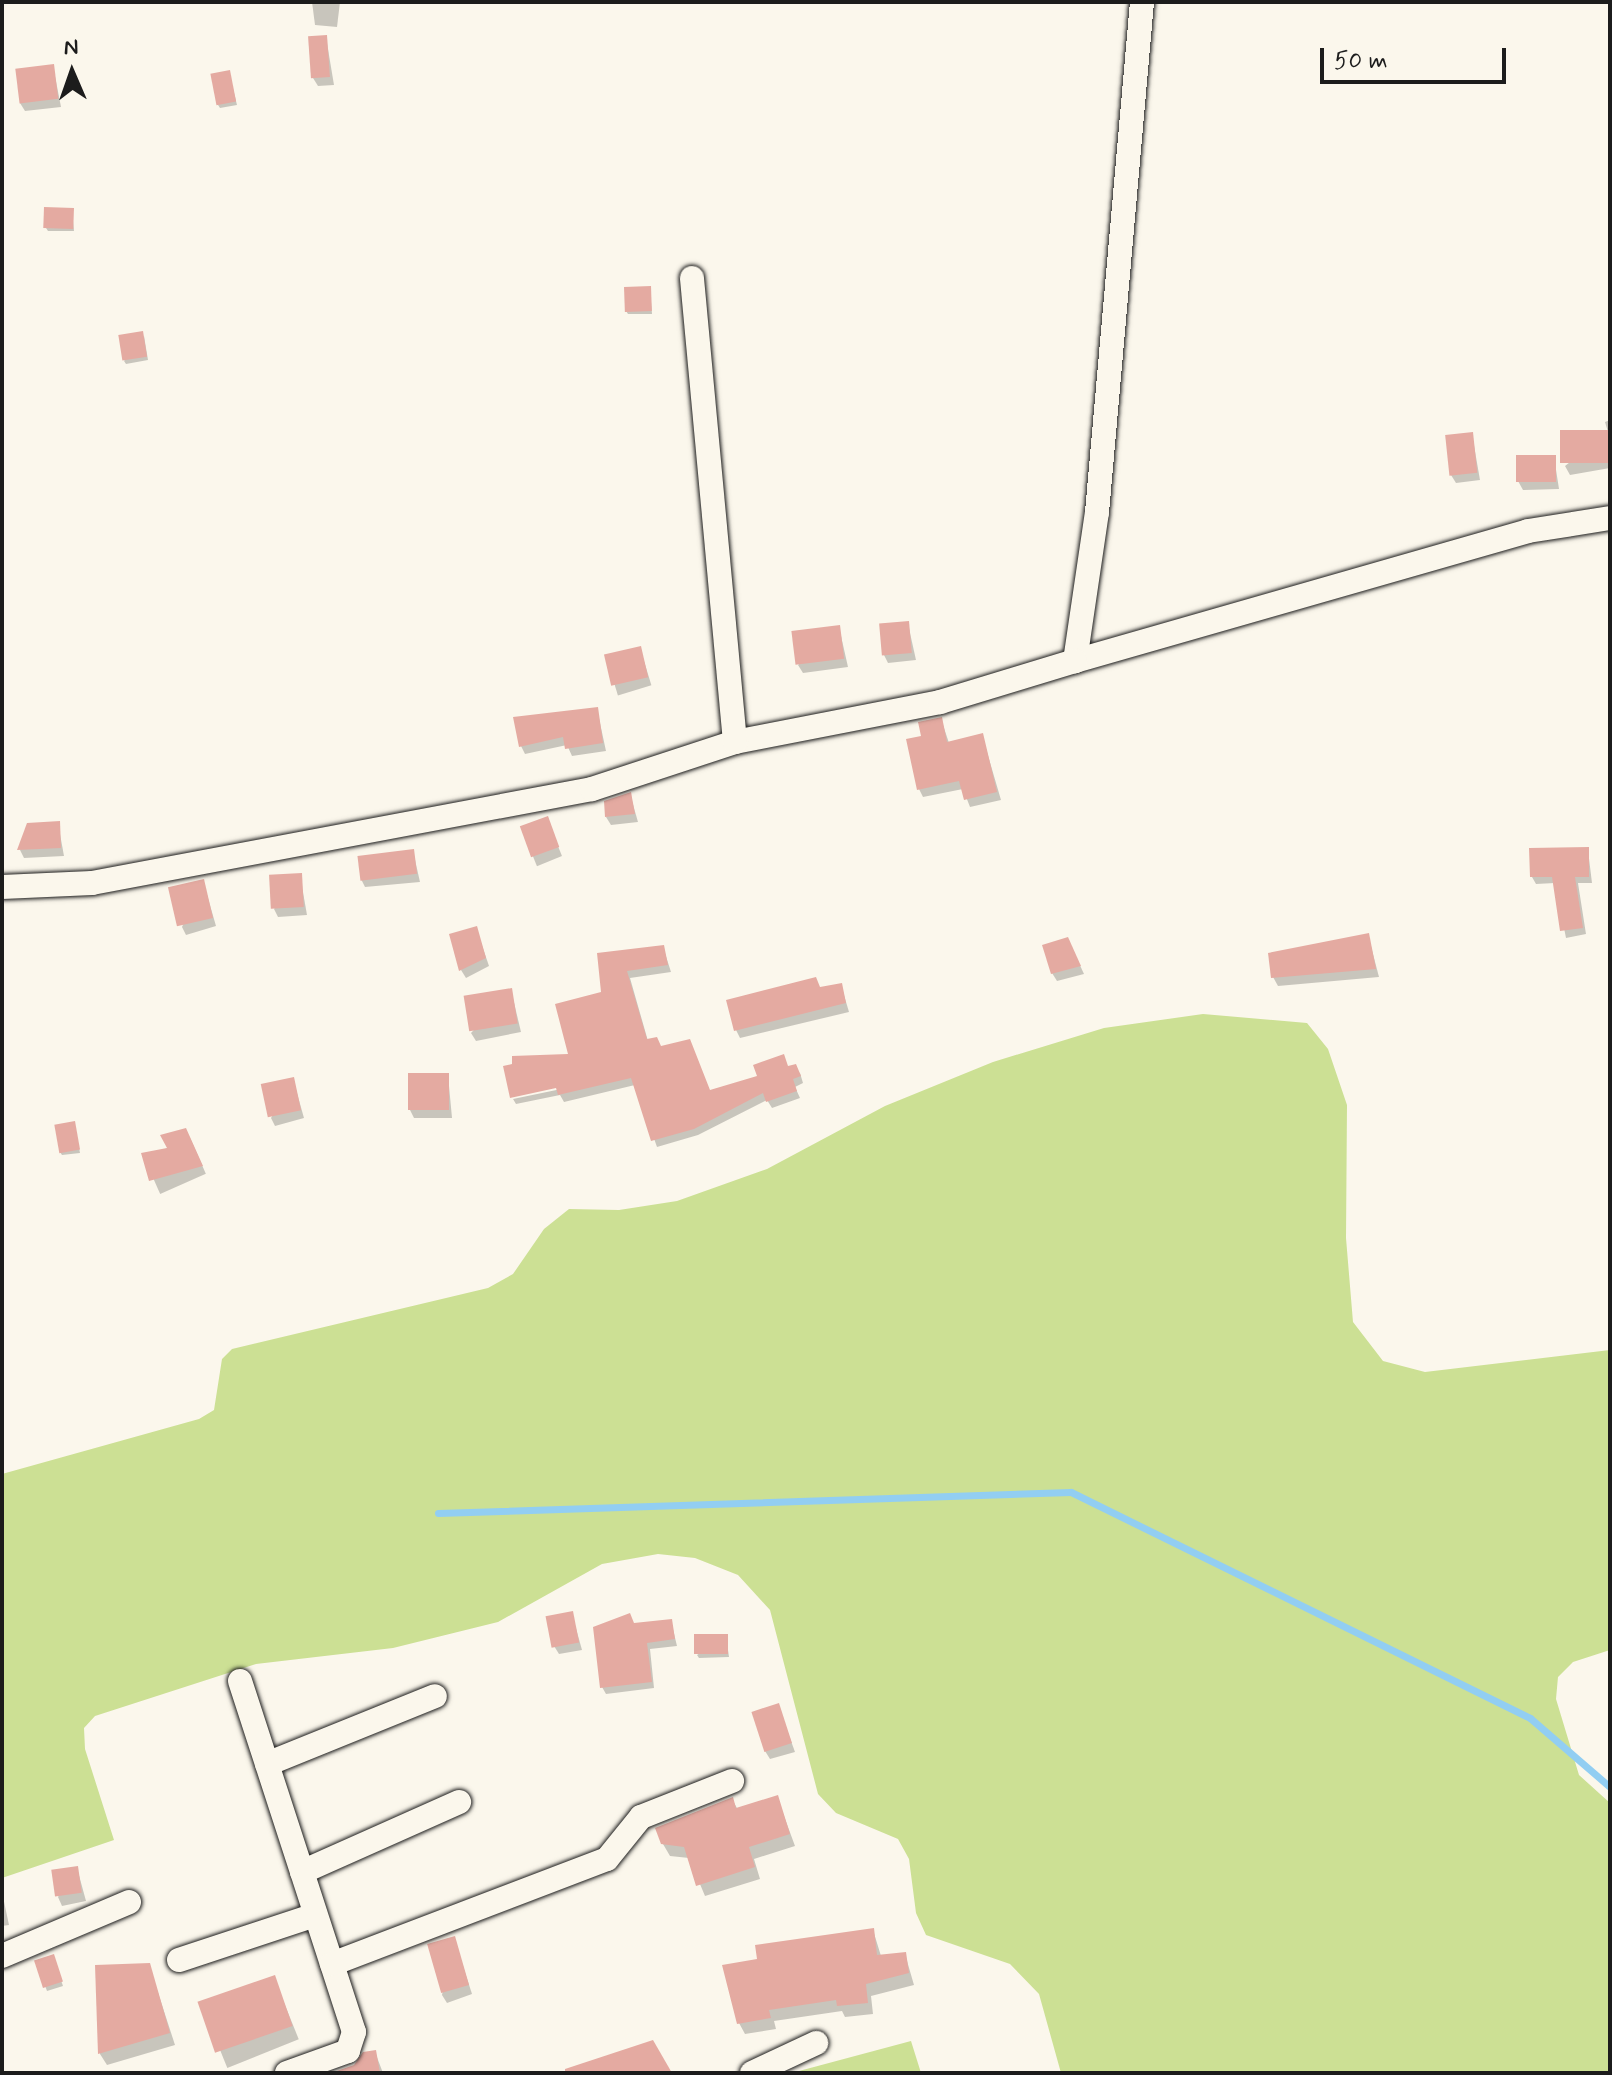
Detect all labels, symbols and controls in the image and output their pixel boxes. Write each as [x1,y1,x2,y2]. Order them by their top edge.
north arrow [32,32,112,112]
scale bar [1324,32,1510,82]
text: N [63,34,79,62]
text: 50 m [1334,46,1388,77]

